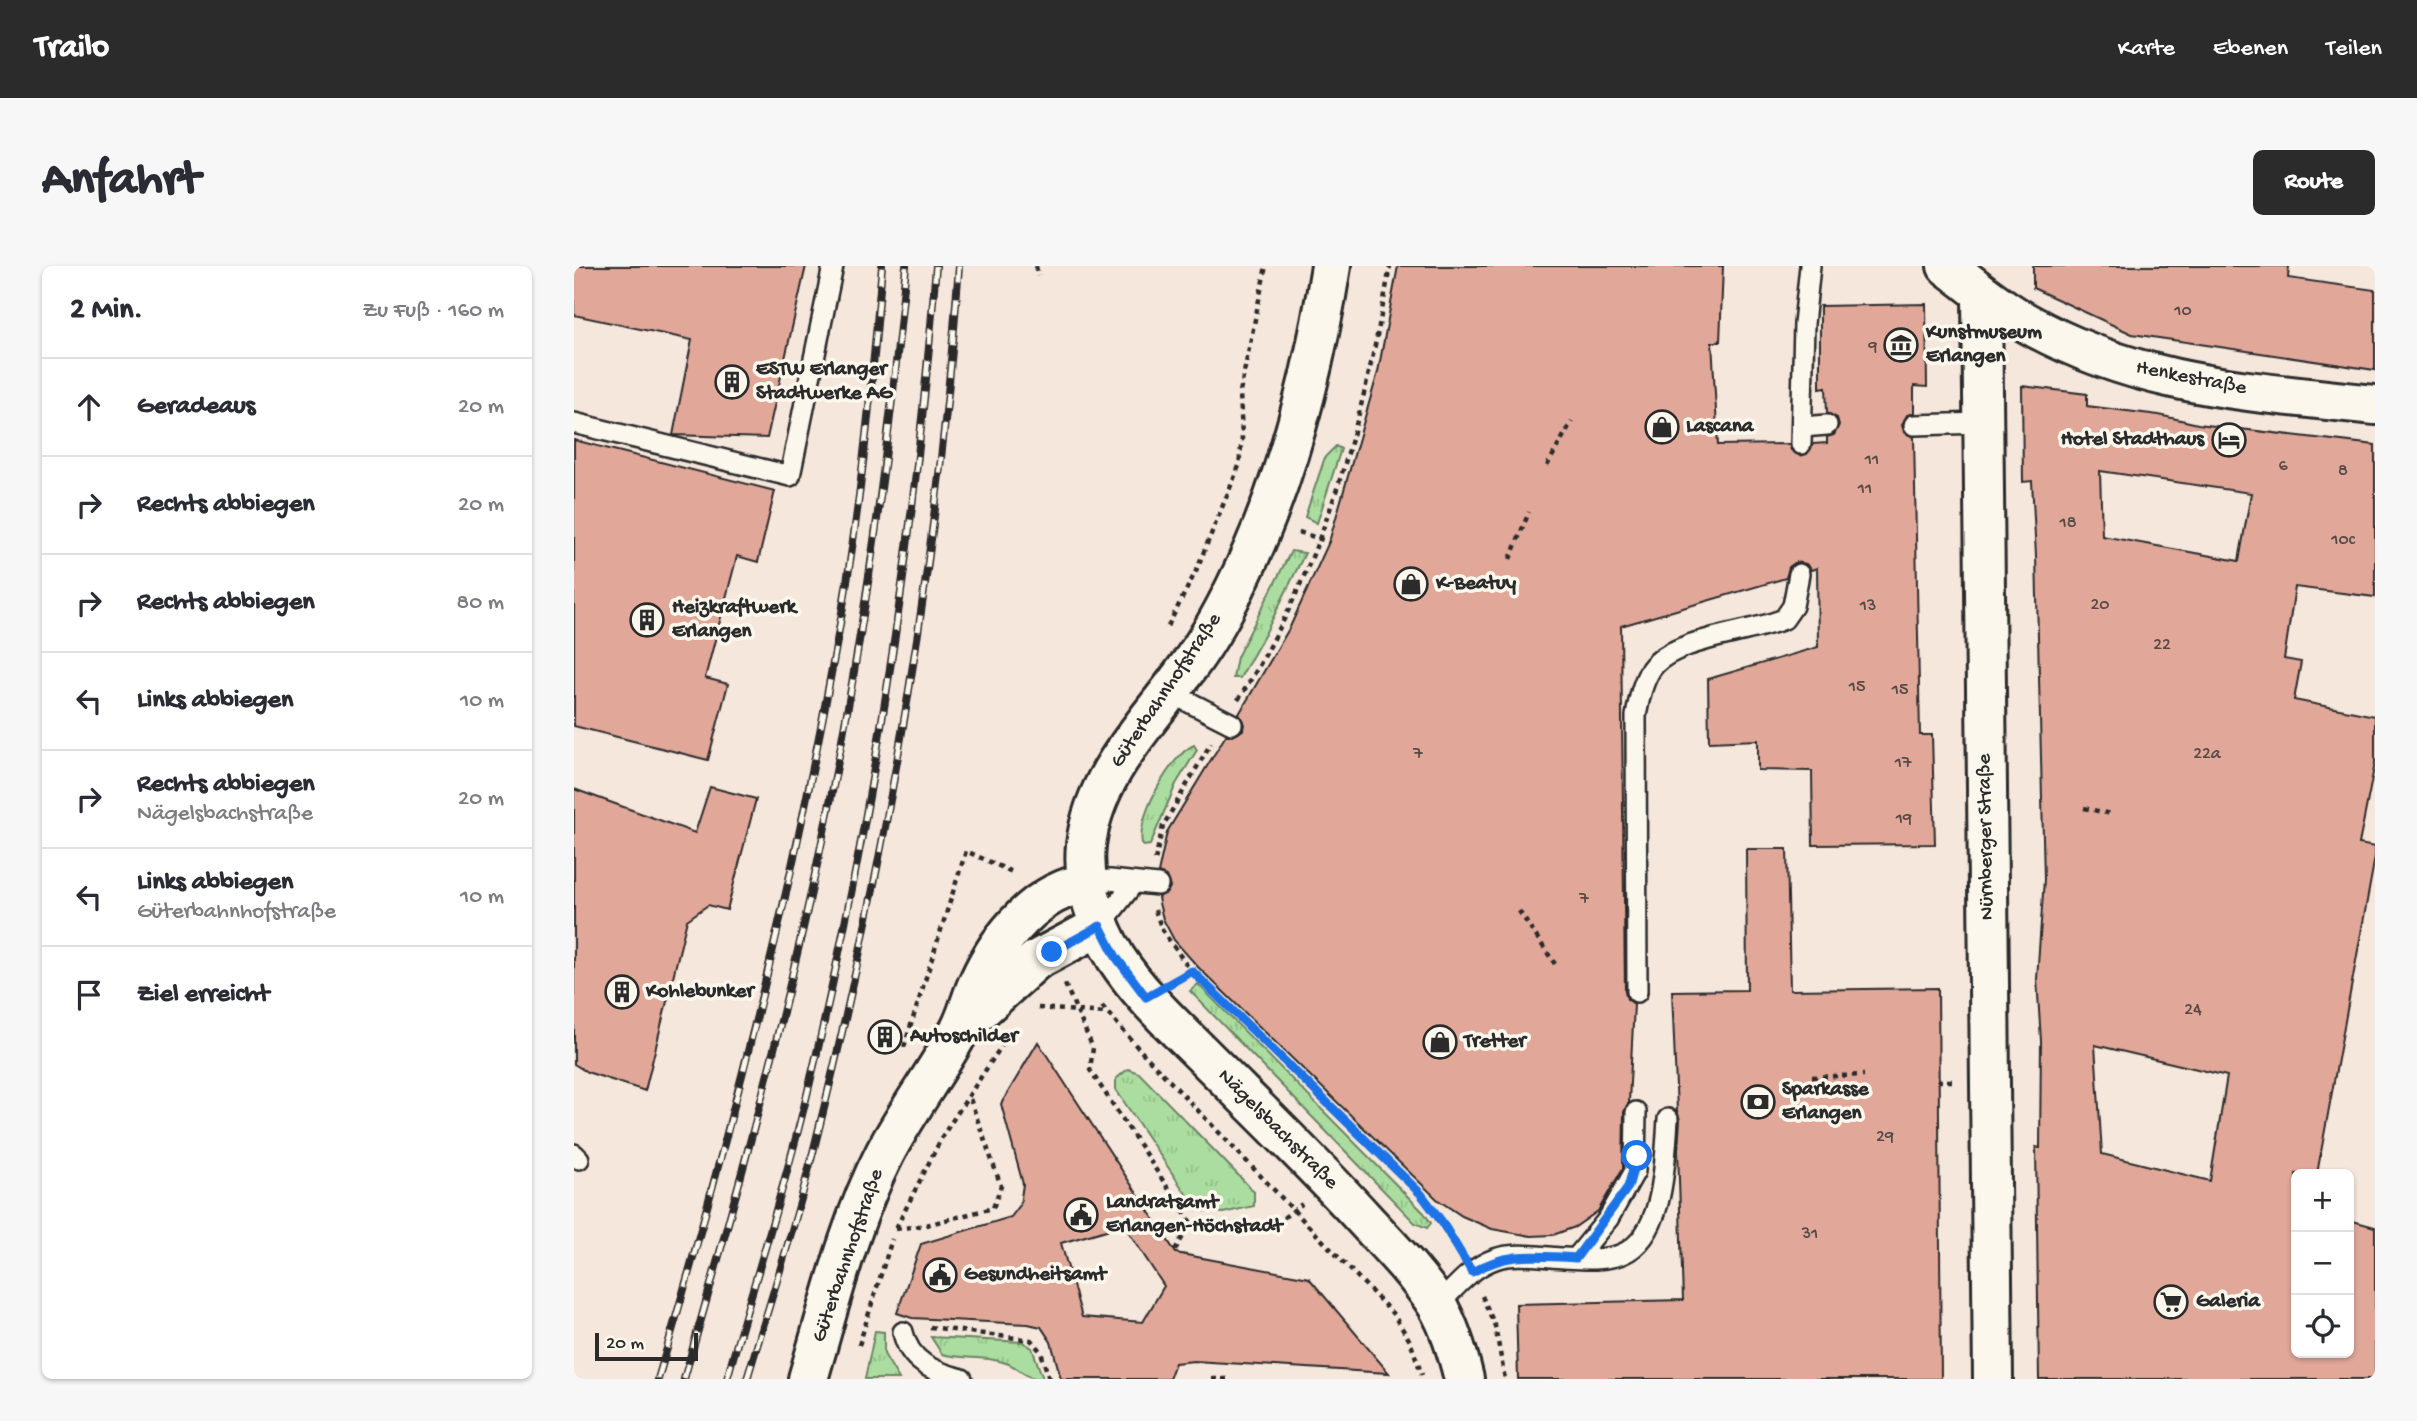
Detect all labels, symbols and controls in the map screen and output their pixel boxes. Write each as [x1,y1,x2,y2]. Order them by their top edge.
text: Trailo [35,30,109,68]
text: Karte [2118,35,2175,64]
text: Ebenen [2213,35,2288,64]
text: Teilen [2326,35,2382,64]
button: Route [2253,150,2375,215]
text: Anfahrt [42,153,200,211]
text: 2 Min. [70,294,143,329]
text: Zu Fuß · 160 m [362,298,504,325]
house number: 10 [2173,301,2192,322]
place label: Kunstmuseum Erlangen [1925,321,2042,370]
museum icon: Kunstmuseum Erlangen [1882,326,1920,364]
house number: 9 [1867,337,1878,358]
street label: Henkestraße [2134,356,2249,402]
place label: ESTW Erlanger Stadtwerke AG [756,358,894,407]
building icon: ESTW Erlanger Stadtwerke AG [713,363,751,401]
icon: ahead [70,388,108,426]
text: Geradeaus [137,392,255,423]
text: 20 m [458,394,504,421]
shop icon: Lascana [1643,408,1681,446]
place label: Lascana [1686,415,1755,440]
hotel icon: Hotel Stadthaus [2210,421,2248,459]
place label: Hotel Stadthaus [2061,428,2205,453]
house number: 11 [1864,450,1879,471]
house number: 6 [2278,456,2288,477]
house number: 8 [2338,461,2348,482]
house number: 11 [1857,479,1872,500]
icon: right [70,486,108,524]
text: Rechts abbiegen [137,490,315,521]
text: 20 m [458,492,504,519]
house number: 18 [2058,513,2077,534]
house number: 10c [2330,530,2356,551]
shop icon: K-Beatuy [1392,565,1430,603]
place label: K-Beatuy [1435,572,1517,597]
icon: right [70,584,108,622]
text: Rechts abbiegen [137,588,315,619]
text: 80 m [457,590,504,617]
house number: 20 [2090,595,2110,616]
place label: Heizkraftwerk Erlangen [672,596,799,645]
house number: 13 [1859,596,1876,617]
building icon: Heizkraftwerk Erlangen [628,601,666,639]
street label: Güterbahnhofstraße [1106,608,1229,773]
house number: 22 [2153,635,2171,656]
house number: 15 [1848,677,1865,698]
house number: 15 [1891,680,1908,701]
icon: left [70,682,108,720]
text: Links abbiegen [137,686,293,717]
text: 10 m [460,688,504,715]
house number: 7 [1412,744,1423,765]
house number: 22a [2193,744,2222,765]
street label: Nürnberger Straße [1973,752,2001,920]
house number: 17 [1894,753,1912,774]
text: Rechts abbiegen [137,770,315,801]
icon: right [70,780,108,818]
text: 20 m [458,786,504,813]
text: Nägelsbachstraße [137,801,313,828]
house number: 19 [1895,809,1912,830]
text: Links abbiegen [137,868,293,899]
icon: left [70,878,108,916]
text: 10 m [460,884,504,911]
house number: 7 [1578,889,1589,910]
text: Güterbahnhofstraße [137,899,336,926]
route end [1036,936,1067,967]
building icon: Kohlebunker [603,973,641,1011]
icon: arrive [70,976,108,1014]
text: Ziel erreicht [137,980,269,1011]
place label: Kohlebunker [645,980,756,1005]
house number: 24 [2184,1000,2202,1021]
building icon: Autoschilder [866,1018,904,1056]
shop icon: Tretter [1421,1023,1459,1061]
place label: Autoschilder [909,1025,1020,1050]
place label: Tretter [1462,1030,1528,1055]
street label: Nägelsbachstraße [1211,1064,1343,1196]
place label: Sparkasse Erlangen [1782,1078,1870,1127]
bank icon: Sparkasse Erlangen [1739,1083,1777,1121]
house number: 29 [1876,1127,1894,1148]
route start [1621,1140,1652,1171]
street label: Güterbahnhofstraße [808,1165,891,1346]
map controls [2291,1169,2354,1358]
button: + [2291,1169,2354,1232]
place label: Landratsamt Erlangen-Höchstadt [1106,1191,1285,1240]
public building icon: Landratsamt Erlangen-Höchstadt [1062,1196,1100,1234]
house number: 31 [1801,1224,1818,1245]
button: − [2291,1232,2354,1295]
public building icon: Gesundheitsamt [921,1256,959,1294]
place label: Gesundheitsamt [964,1263,1108,1288]
supermarket icon: Galeria [2152,1283,2190,1321]
place label: Galeria [2196,1290,2261,1315]
button: locate [2291,1295,2354,1358]
scale bar [595,1330,698,1362]
text: 20 m [606,1333,644,1356]

